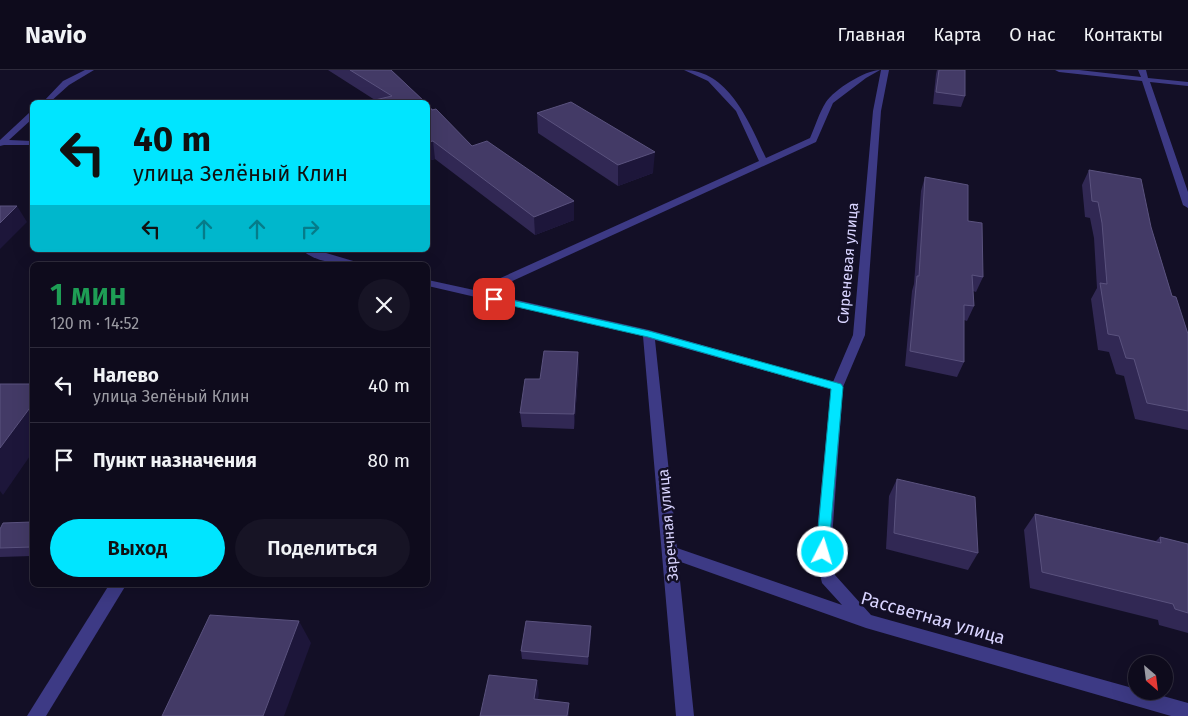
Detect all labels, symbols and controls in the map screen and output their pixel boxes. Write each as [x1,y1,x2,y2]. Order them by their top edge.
text: Navio [25,21,87,49]
text: Главная [838,24,906,46]
text: Карта [934,24,981,46]
text: О нас [1009,24,1056,46]
text: Контакты [1084,24,1163,46]
text: 40 m [133,118,211,160]
icon: left [50,120,115,185]
text: улица Зелёный Клин [133,160,348,187]
street label: Сиреневая улица [834,202,862,324]
icon: left [137,215,165,243]
icon: ahead [190,215,218,243]
icon: ahead [243,215,271,243]
icon: right [296,215,324,243]
text: 1 мин [50,277,127,313]
pin [473,278,515,320]
button: close [358,279,410,331]
icon: arrive [480,285,508,313]
text: 120 m · 14:52 [50,314,139,333]
text: Налево [93,364,159,387]
icon: left [50,371,78,399]
text: 40 m [368,374,410,397]
text: улица Зелёный Клин [93,387,249,406]
icon: arrive [50,446,78,474]
text: Пункт назначения [93,449,257,472]
text: 80 m [368,449,410,472]
street label: Заречная улица [654,468,682,582]
button: Выход [50,519,225,577]
button: Поделиться [235,519,410,577]
position arrow [796,525,848,577]
street label: Рассветная улица [858,587,1008,649]
north arrow [1128,655,1172,700]
map controls [1128,655,1173,700]

